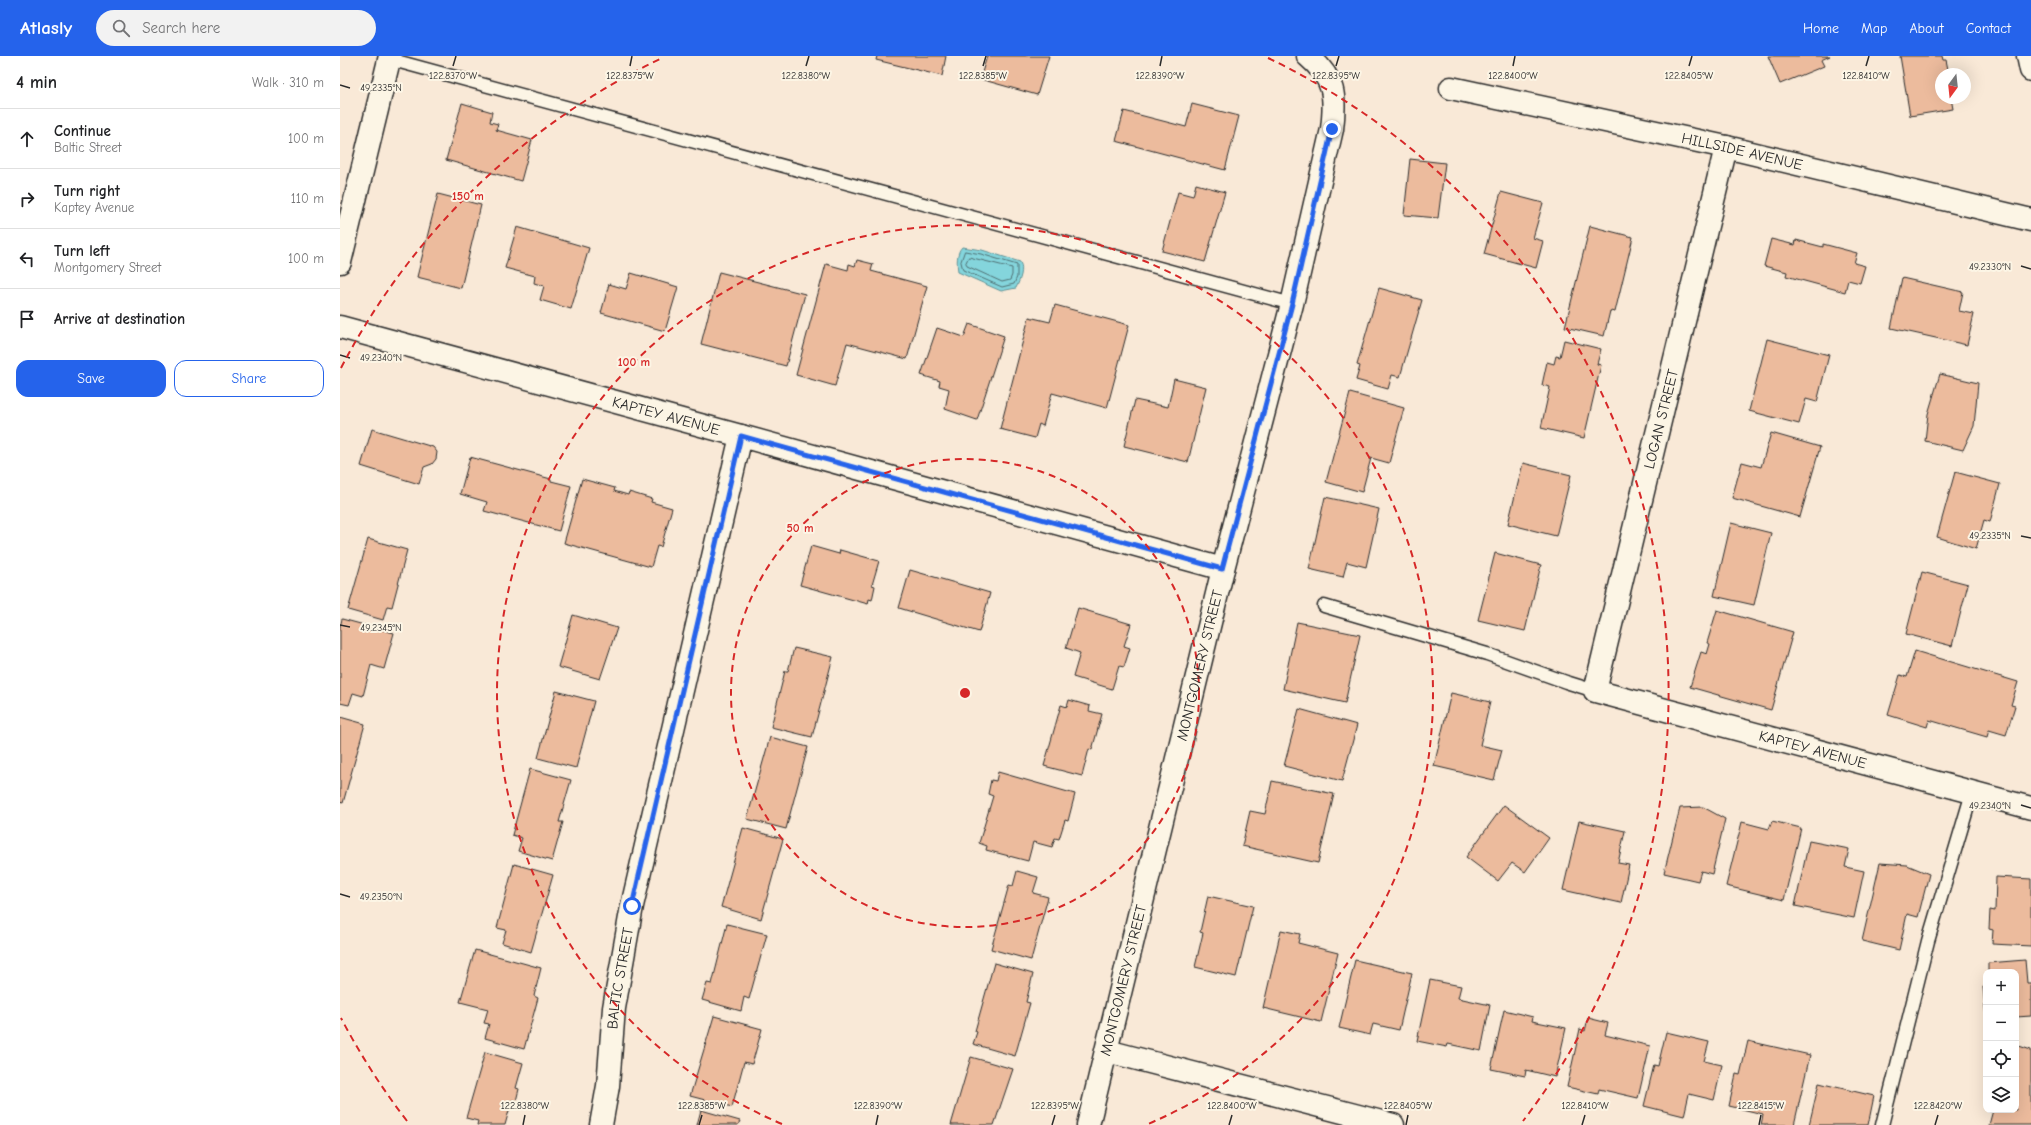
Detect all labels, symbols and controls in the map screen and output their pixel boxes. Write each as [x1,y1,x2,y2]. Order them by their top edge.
search box [96,10,376,46]
text: Atlasly [20,17,72,39]
icon: search [110,17,132,39]
text: Search here [142,19,220,37]
text: Home [1803,20,1839,37]
text: Map [1861,20,1887,37]
text: About [1909,20,1944,37]
text: Contact [1966,20,2011,37]
north arrow [1935,68,1971,104]
text: 122.8370°W [429,70,477,82]
text: 122.8375°W [606,70,654,82]
text: 122.8380°W [782,70,831,82]
text: 122.8385°W [959,70,1007,82]
text: 122.8390°W [1136,70,1185,82]
text: 122.8395°W [1312,70,1360,82]
text: 122.8400°W [1488,70,1538,82]
text: 122.8405°W [1665,70,1714,82]
text: 122.8410°W [1842,70,1890,82]
text: 4 min [16,73,57,92]
text: Walk · 310 m [252,75,324,90]
text: 49.2335°N [360,82,402,94]
route end [1323,120,1341,138]
text: Continue [54,122,111,140]
icon: ahead [16,128,38,150]
street label: HILLSIDE AVENUE [1680,129,1805,174]
text: 100 m [288,131,324,146]
text: Baltic Street [54,140,121,155]
text: Turn right [54,182,120,200]
icon: right [16,188,38,210]
text: 150 m [452,189,484,203]
text: 110 m [291,191,324,206]
text: Kaptey Avenue [54,200,134,215]
text: Turn left [54,242,110,260]
icon: left [16,248,38,270]
text: 100 m [288,251,324,266]
text: Montgomery Street [54,260,161,275]
text: 49.2330°N [1969,261,2011,273]
icon: arrive [16,308,38,330]
text: Arrive at destination [54,310,185,328]
text: 49.2340°N [360,352,402,364]
text: 100 m [618,355,650,369]
button: Save [16,360,166,397]
button: Share [174,360,324,397]
street label: LOGAN STREET [1640,367,1682,471]
street label: KAPTEY AVENUE [610,392,722,439]
text: 50 m [786,521,814,535]
text: 49.2335°N [1969,530,2011,542]
street label: MONTGOMERY STREET [1173,588,1227,743]
text: 49.2345°N [360,622,402,634]
centre of rings [958,686,972,700]
street label: KAPTEY AVENUE [1757,726,1869,772]
text: 49.2340°N [1969,800,2011,812]
text: 49.2350°N [360,891,402,903]
route start [623,897,641,915]
street label: MONTGOMERY STREET [1096,903,1150,1058]
street label: BALTIC STREET [603,926,637,1030]
map controls [1983,969,2019,1113]
button: + [1983,969,2019,1005]
button: − [1983,1005,2019,1041]
button: locate [1983,1041,2019,1077]
button: layers [1983,1077,2019,1113]
text: 122.8380°W [501,1100,550,1112]
text: 122.8385°W [678,1100,726,1112]
text: 122.8390°W [854,1100,903,1112]
text: 122.8395°W [1031,1100,1079,1112]
text: 122.8400°W [1207,1100,1257,1112]
text: 122.8405°W [1384,1100,1433,1112]
text: 122.8410°W [1561,1100,1609,1112]
text: 122.8415°W [1738,1100,1785,1112]
text: 122.8420°W [1914,1100,1963,1112]

